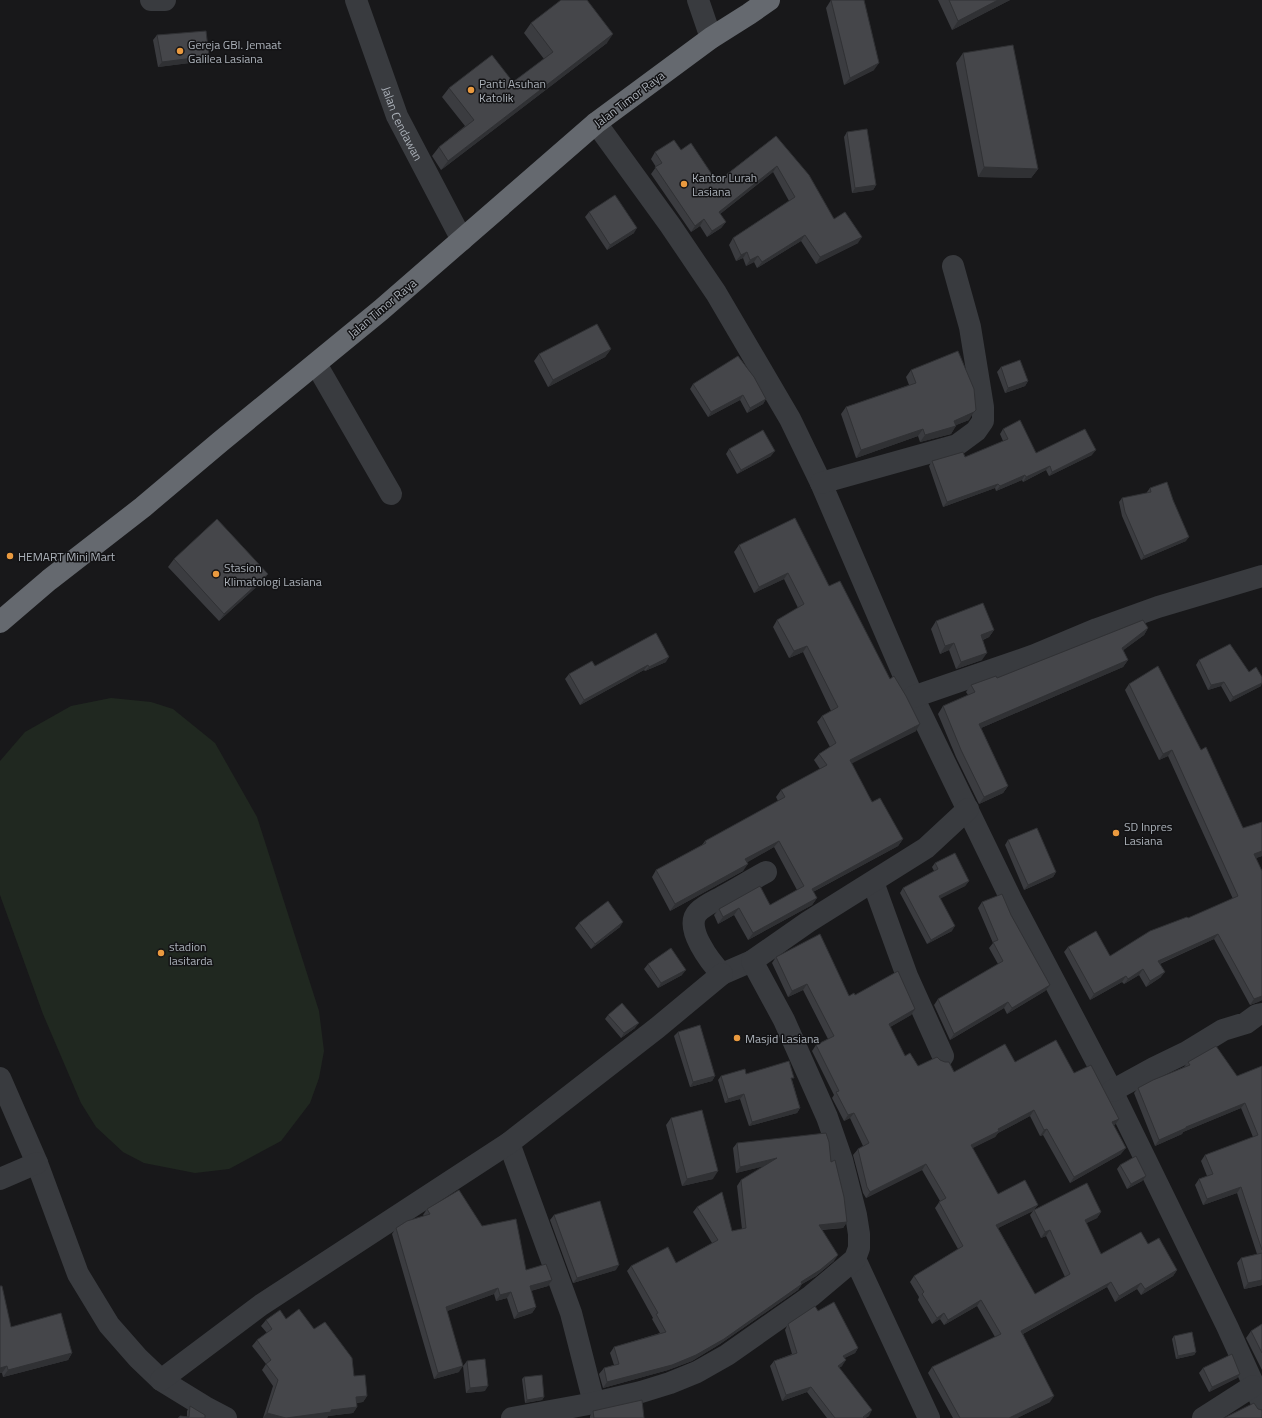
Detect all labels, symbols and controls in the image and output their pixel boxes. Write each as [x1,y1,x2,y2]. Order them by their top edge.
place label: Gereja GBI. Jemaat Galilea Lasiana [188,35,282,68]
marker: Gereja GBI. Jemaat Galilea Lasiana [175,46,185,56]
street label: Jalan Timor Raya [590,66,668,132]
place label: Panti Asuhan Katolik [479,74,546,107]
street label: Jalan Cendawan [378,83,428,164]
marker: Panti Asuhan Katolik [466,85,476,95]
place label: Kantor Lurah Lasiana [692,168,757,201]
marker: Kantor Lurah Lasiana [679,179,689,189]
street label: Jalan Timor Raya [344,274,420,342]
place label: HEMART Mini Mart [18,547,116,566]
marker: HEMART Mini Mart [5,551,15,561]
place label: Stasion Klimatologi Lasiana [224,558,322,591]
marker: Stasion Klimatologi Lasiana [211,569,221,579]
place label: SD Inpres Lasiana [1124,817,1173,850]
marker: SD Inpres Lasiana [1111,828,1121,838]
place label: stadion lasitarda [169,937,213,970]
marker: stadion lasitarda [156,948,166,958]
place label: Masjid Lasiana [745,1029,819,1048]
marker: Masjid Lasiana [732,1033,742,1043]

